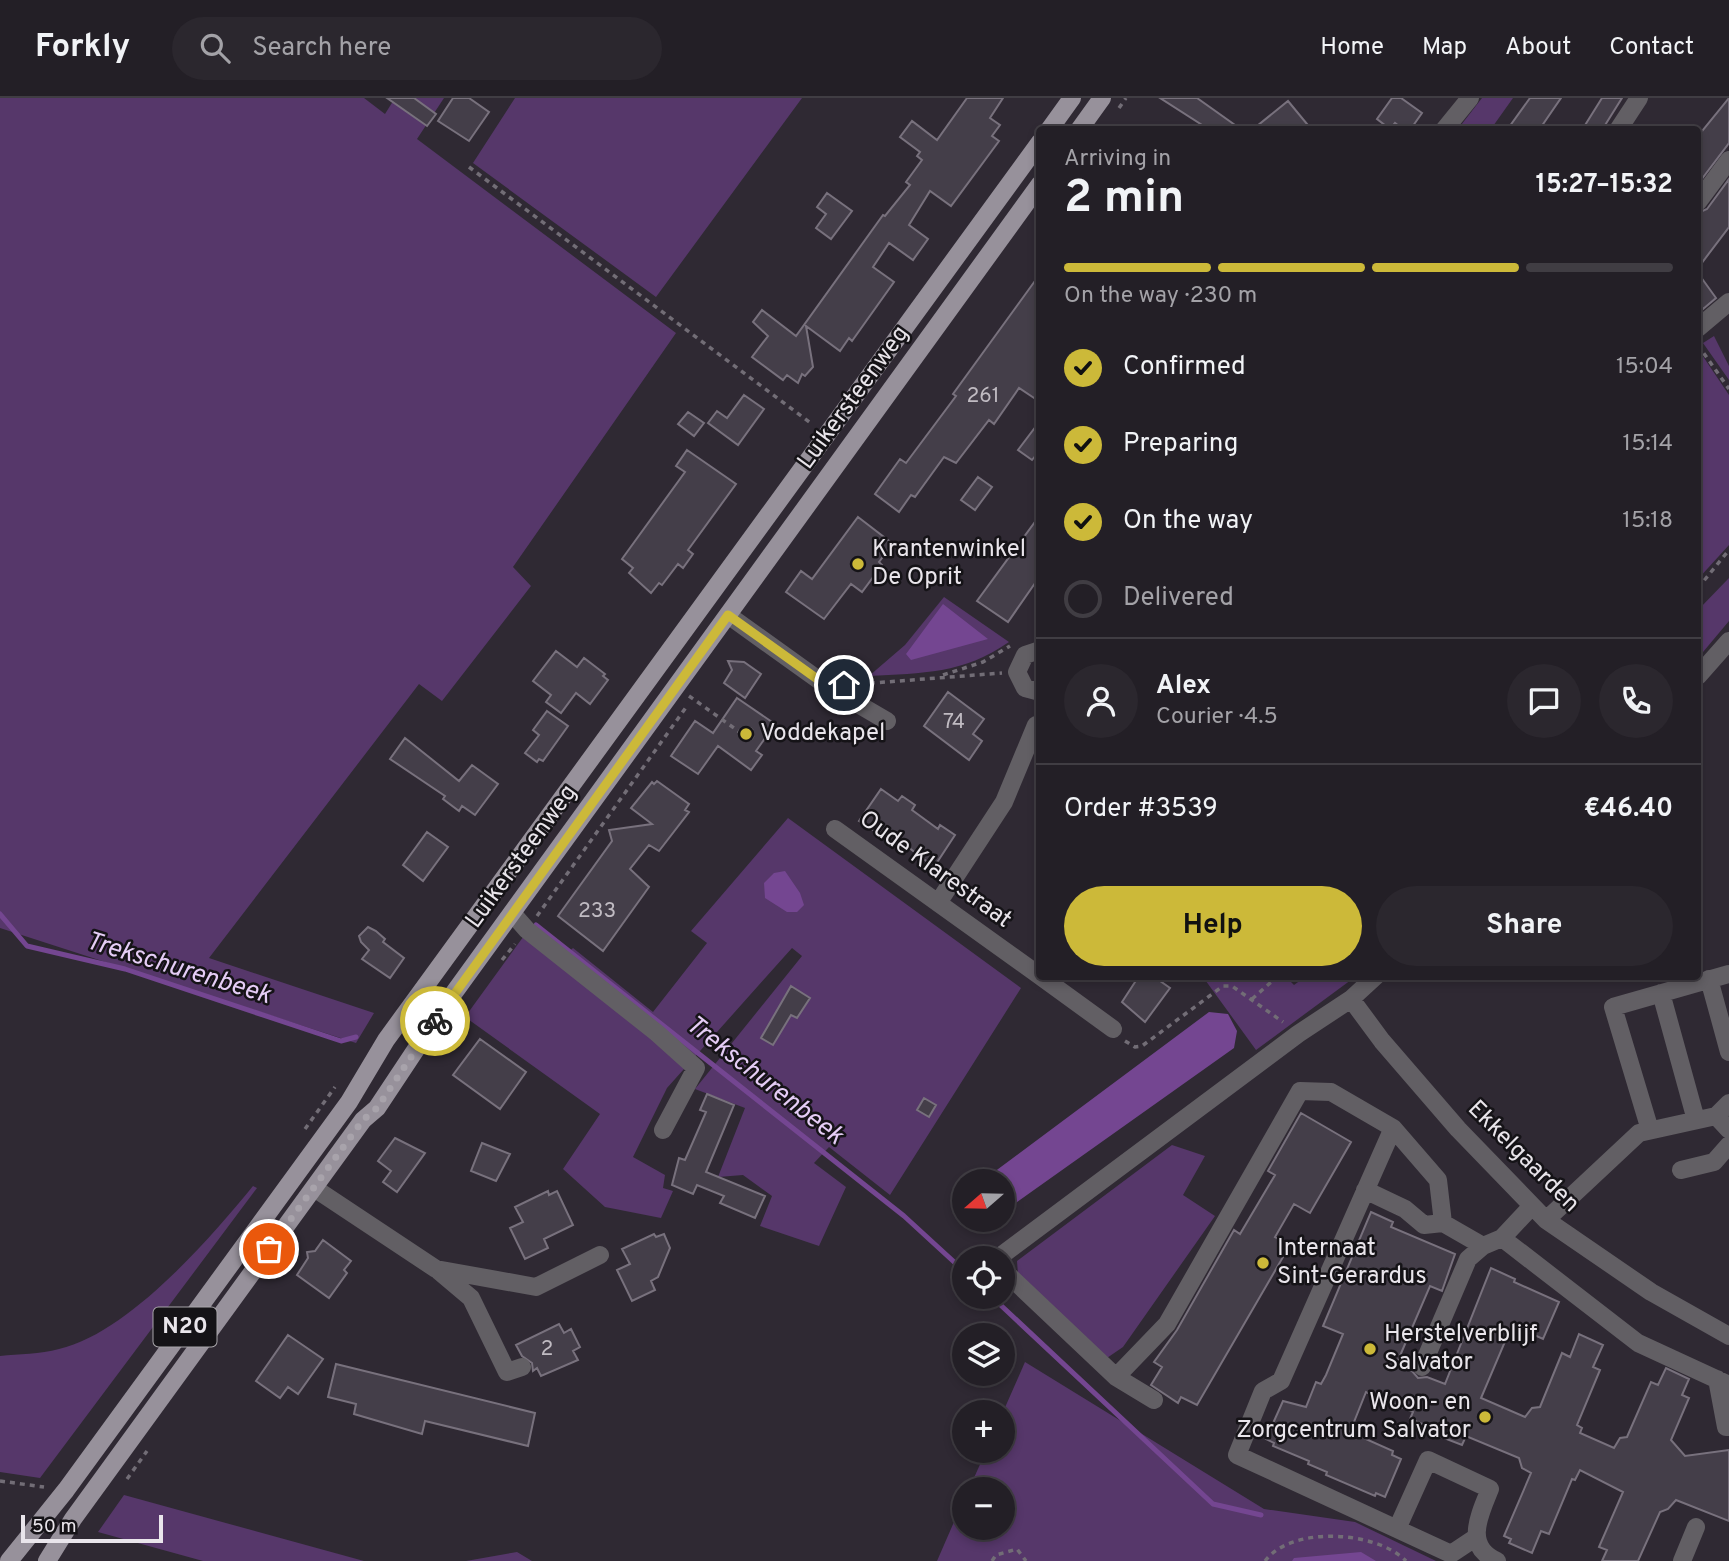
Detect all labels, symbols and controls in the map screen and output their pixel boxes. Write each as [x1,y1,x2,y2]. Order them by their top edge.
search box [172,17,662,80]
text: Forkly [35,27,130,69]
icon: search [196,29,234,67]
text: Search here [252,32,391,65]
text: Home [1320,33,1384,63]
text: Map [1422,33,1467,63]
text: About [1505,33,1571,63]
text: Contact [1609,33,1694,63]
text: Arriving in [1064,145,1171,174]
text: 15:27–15:32 [1536,169,1673,202]
text: 2 min [1064,170,1184,229]
text: On the way · 230 m [1064,282,1257,311]
street label: Luikersteenweg [792,320,916,476]
icon: check [1064,349,1102,387]
text: Confirmed [1123,351,1246,384]
text: 15:04 [1616,353,1673,382]
house number: 261 [966,383,1000,410]
icon: check [1064,426,1102,464]
text: Preparing [1123,428,1238,461]
text: 15:14 [1623,430,1673,459]
icon: check [1064,503,1102,541]
text: On the way [1123,505,1253,538]
text: 15:18 [1622,507,1673,536]
place label: Krantenwinkel De Oprit [872,535,1026,593]
marker: Krantenwinkel De Oprit [850,556,866,572]
text: Delivered [1123,582,1234,615]
pin [814,655,874,715]
button: person [1064,664,1138,738]
button: chat [1507,664,1581,738]
button: phone [1599,664,1673,738]
icon: home [825,666,863,704]
text: Alex [1156,670,1211,703]
text: Courier · 4.5 [1156,703,1278,732]
house number: 74 [943,709,965,736]
place label: Voddekapel [760,719,885,749]
marker: Voddekapel [738,726,754,742]
street label: Luikersteenweg [460,779,584,935]
text: Order #3539 [1064,793,1218,826]
text: €46.40 [1584,793,1673,826]
street label: Oude Klarestraat [853,805,1017,935]
button: Help [1064,886,1362,966]
button: Share [1376,886,1673,966]
house number: 233 [578,898,616,925]
water label: Trekschurenbeek [82,925,275,1013]
courier [400,986,470,1056]
icon: bike [416,1002,454,1040]
water label: Trekschurenbeek [678,1009,850,1154]
street label: Ekkelgaarden [1461,1095,1585,1219]
north arrow [952,1169,1015,1232]
map controls [952,1169,1015,1540]
pin [239,1219,299,1279]
icon: bag [250,1230,288,1268]
place label: Internaat Sint-Gerardus [1277,1234,1427,1292]
button: locate [952,1246,1015,1309]
marker: Internaat Sint-Gerardus [1255,1255,1271,1271]
road number: N20 [154,1308,216,1346]
place label: Herstelverblijf Salvator [1384,1320,1537,1378]
button: layers [952,1323,1015,1386]
house number: 2 [541,1336,553,1363]
marker: Herstelverblijf Salvator [1362,1341,1378,1357]
place label: Woon- en Zorgcentrum Salvator [1236,1388,1471,1446]
button: + [952,1400,1015,1463]
marker: Woon- en Zorgcentrum Salvator [1477,1409,1493,1425]
button: − [952,1477,1015,1540]
scale bar [21,1512,163,1544]
text: 50 m [32,1515,77,1539]

